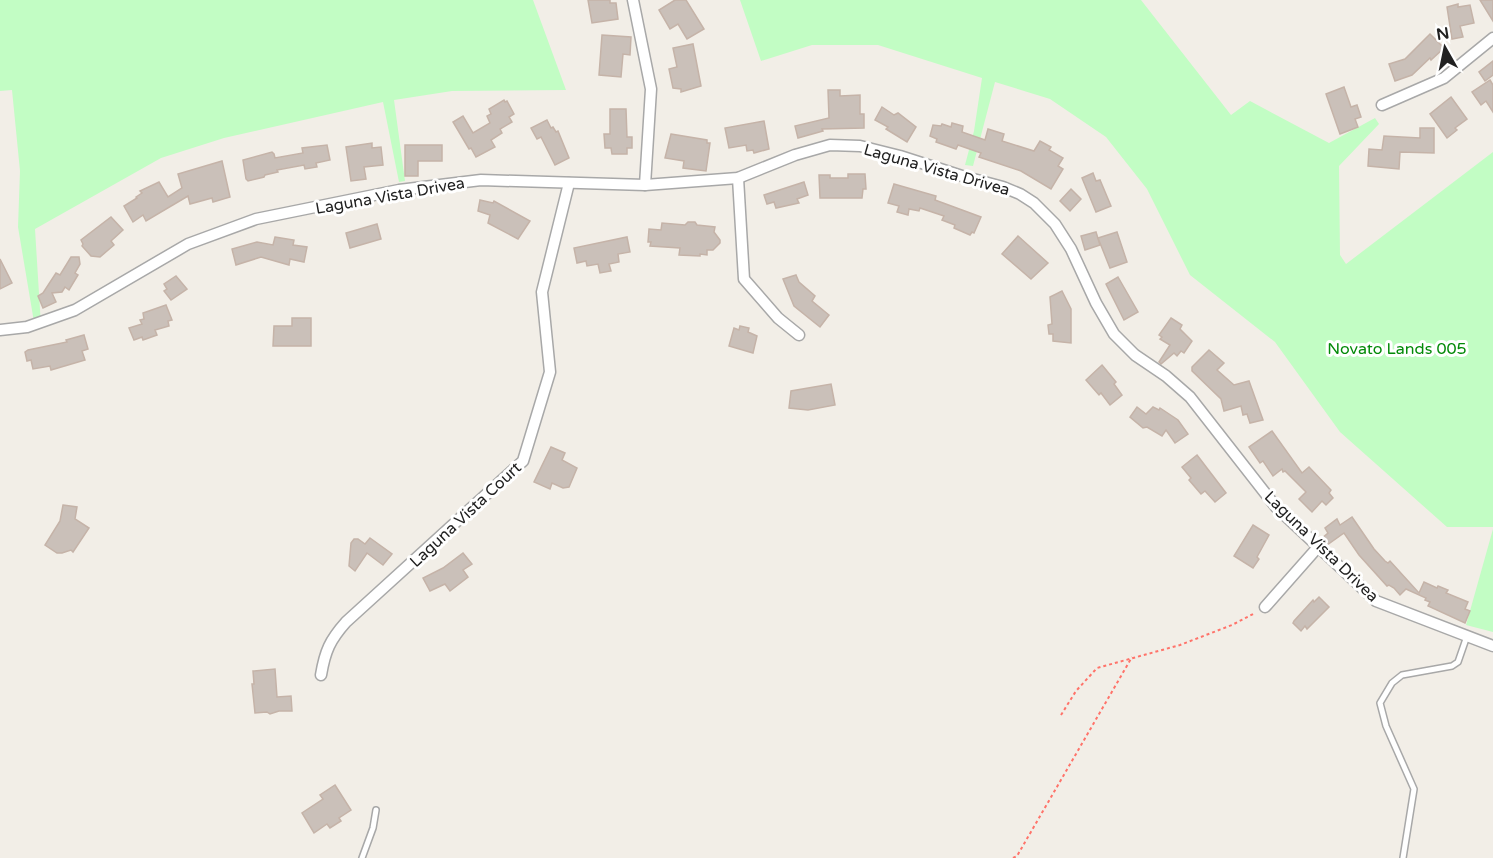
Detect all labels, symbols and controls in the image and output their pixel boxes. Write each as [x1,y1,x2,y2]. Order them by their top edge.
north arrow [1415,18,1475,78]
text: N [1435,23,1451,45]
street label: Laguna Vista Drivea [861,140,1012,200]
street label: Laguna Vista Drivea [314,173,466,219]
park label: Novato Lands 005 [1327,339,1467,359]
street label: Laguna Vista Court [406,458,526,572]
street label: Laguna Vista Drivea [1260,487,1383,606]

